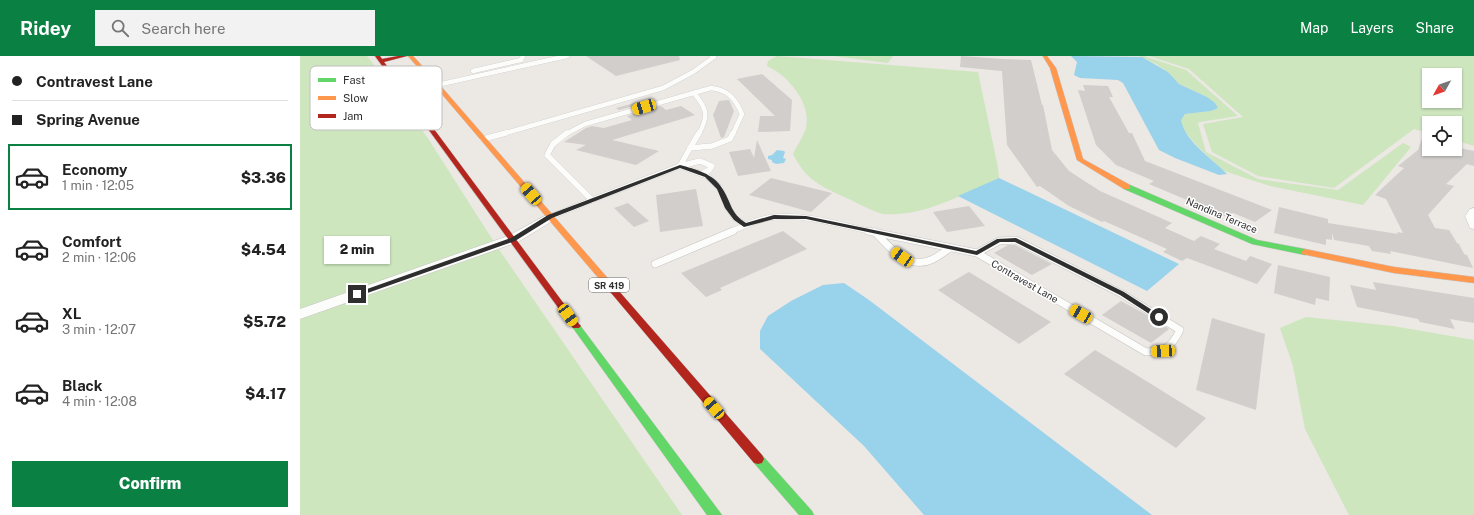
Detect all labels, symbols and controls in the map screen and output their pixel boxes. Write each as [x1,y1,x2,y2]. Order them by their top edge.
search box [95,10,375,46]
text: Ridey [20,17,71,39]
icon: search [109,17,131,39]
text: Search here [141,20,225,37]
text: Map [1300,20,1328,36]
text: Layers [1350,20,1394,36]
text: Share [1416,20,1454,36]
legend [310,66,442,130]
north arrow [1422,68,1462,108]
map controls [1422,68,1462,156]
text: Contravest Lane [36,73,153,90]
text: Fast [343,74,365,86]
text: Slow [343,92,369,104]
car [631,98,657,116]
text: Jam [343,110,363,122]
text: Spring Avenue [36,111,140,128]
button: locate [1422,116,1462,156]
icon: car [14,159,50,195]
text: Economy [62,161,127,178]
text: $3.36 [241,169,286,186]
text: 1 min · 12:05 [62,178,134,193]
car [519,181,543,207]
street label: Nandina Terrace [1185,195,1260,236]
icon: car [14,231,50,267]
text: Comfort [62,233,122,250]
callout: 2 min [324,236,390,264]
text: $4.54 [241,241,286,258]
text: 2 min [340,242,374,257]
car [889,245,915,269]
text: 2 min · 12:06 [62,250,136,265]
street label: Contravest Lane [989,257,1061,305]
road number: SR 419 [589,278,629,292]
route end [348,285,366,303]
car [556,302,580,328]
icon: car [14,303,50,339]
car [1068,303,1094,325]
text: XL [62,305,81,322]
route start [1150,308,1168,326]
text: $5.72 [243,313,286,330]
text: 3 min · 12:07 [62,322,136,337]
car [1151,344,1175,358]
icon: car [14,375,50,411]
text: Black [62,377,102,394]
text: $4.17 [245,385,286,402]
text: 4 min · 12:08 [62,394,137,409]
car [702,395,726,421]
button: Confirm [12,461,288,507]

